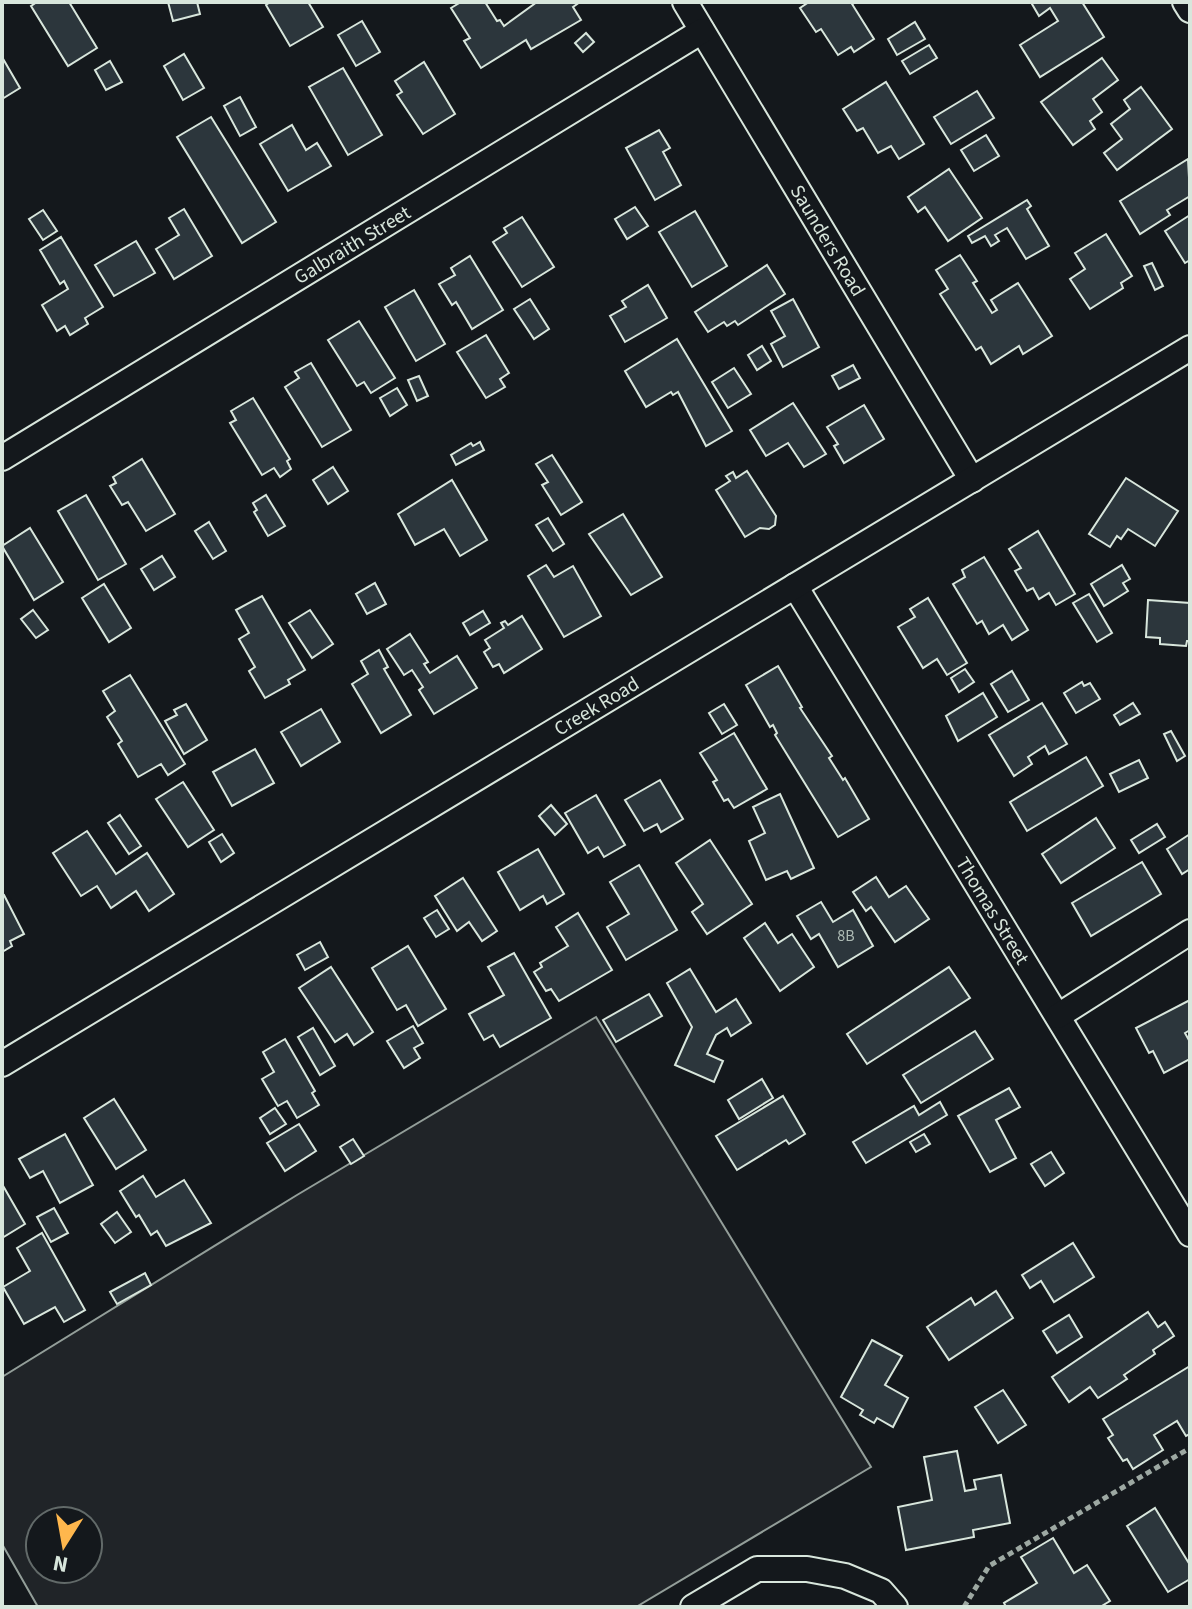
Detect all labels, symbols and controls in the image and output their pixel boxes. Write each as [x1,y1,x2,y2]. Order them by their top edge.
street label: Saunders Road [783,180,872,302]
street label: Galbraith Street [289,199,416,292]
street label: Creek Road [549,670,645,743]
street label: Thomas Street [948,852,1036,970]
house number: 8B [837,925,855,947]
north arrow [24,1505,104,1585]
text: N [50,1547,71,1581]

